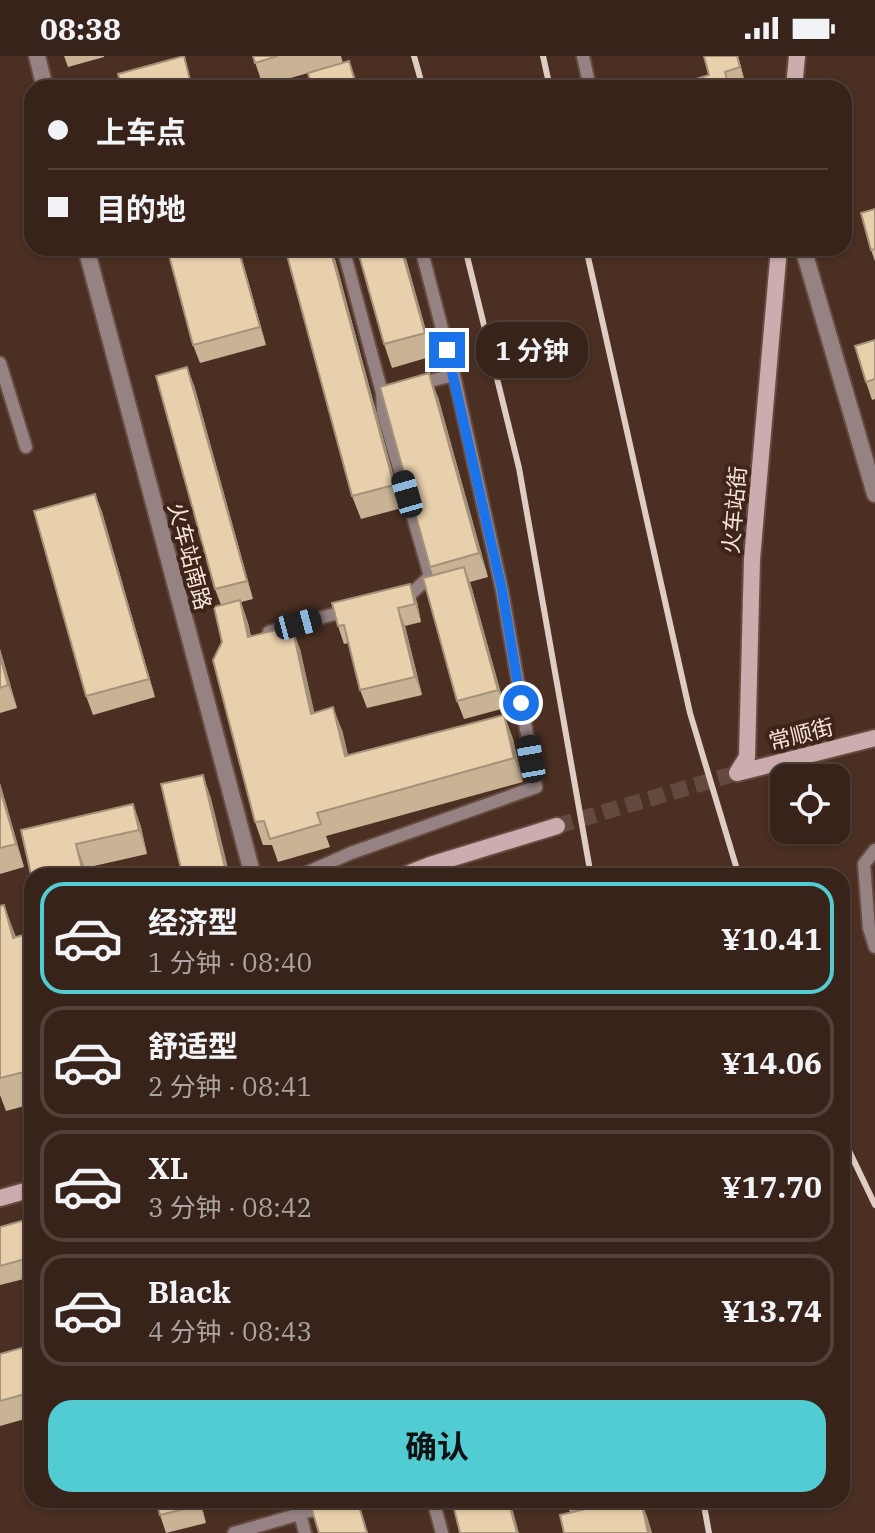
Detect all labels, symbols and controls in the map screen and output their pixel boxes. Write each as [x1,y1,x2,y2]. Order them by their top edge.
text: 08:38 [40,9,121,48]
text: 上车点 [96,112,186,151]
text: 目的地 [96,189,186,228]
callout: 1 分钟 [475,322,587,378]
route end [429,332,465,368]
text: 1 分钟 [495,333,569,367]
street label: 火车站街 [715,465,752,555]
car [389,468,425,520]
street label: 火车站南路 [162,499,219,613]
car [272,606,324,642]
route start [503,685,539,721]
street label: 常顺街 [765,711,836,756]
car [515,733,547,785]
map controls [770,764,850,844]
button: locate [770,764,850,844]
icon: car [52,902,124,974]
text: 经济型 [148,902,238,941]
text: ¥10.41 [721,919,822,958]
text: 1 分钟 · 08:40 [148,945,312,979]
icon: car [52,1026,124,1098]
text: 舒适型 [148,1026,238,1065]
text: ¥14.06 [721,1043,822,1082]
text: 2 分钟 · 08:41 [148,1069,312,1103]
text: XL [148,1148,188,1187]
icon: car [52,1150,124,1222]
text: ¥17.70 [721,1167,822,1206]
text: 3 分钟 · 08:42 [148,1190,312,1224]
text: Black [148,1272,231,1311]
icon: car [52,1274,124,1346]
text: ¥13.74 [721,1291,822,1330]
text: 4 分钟 · 08:43 [148,1314,312,1348]
button: 确认 [48,1400,826,1492]

